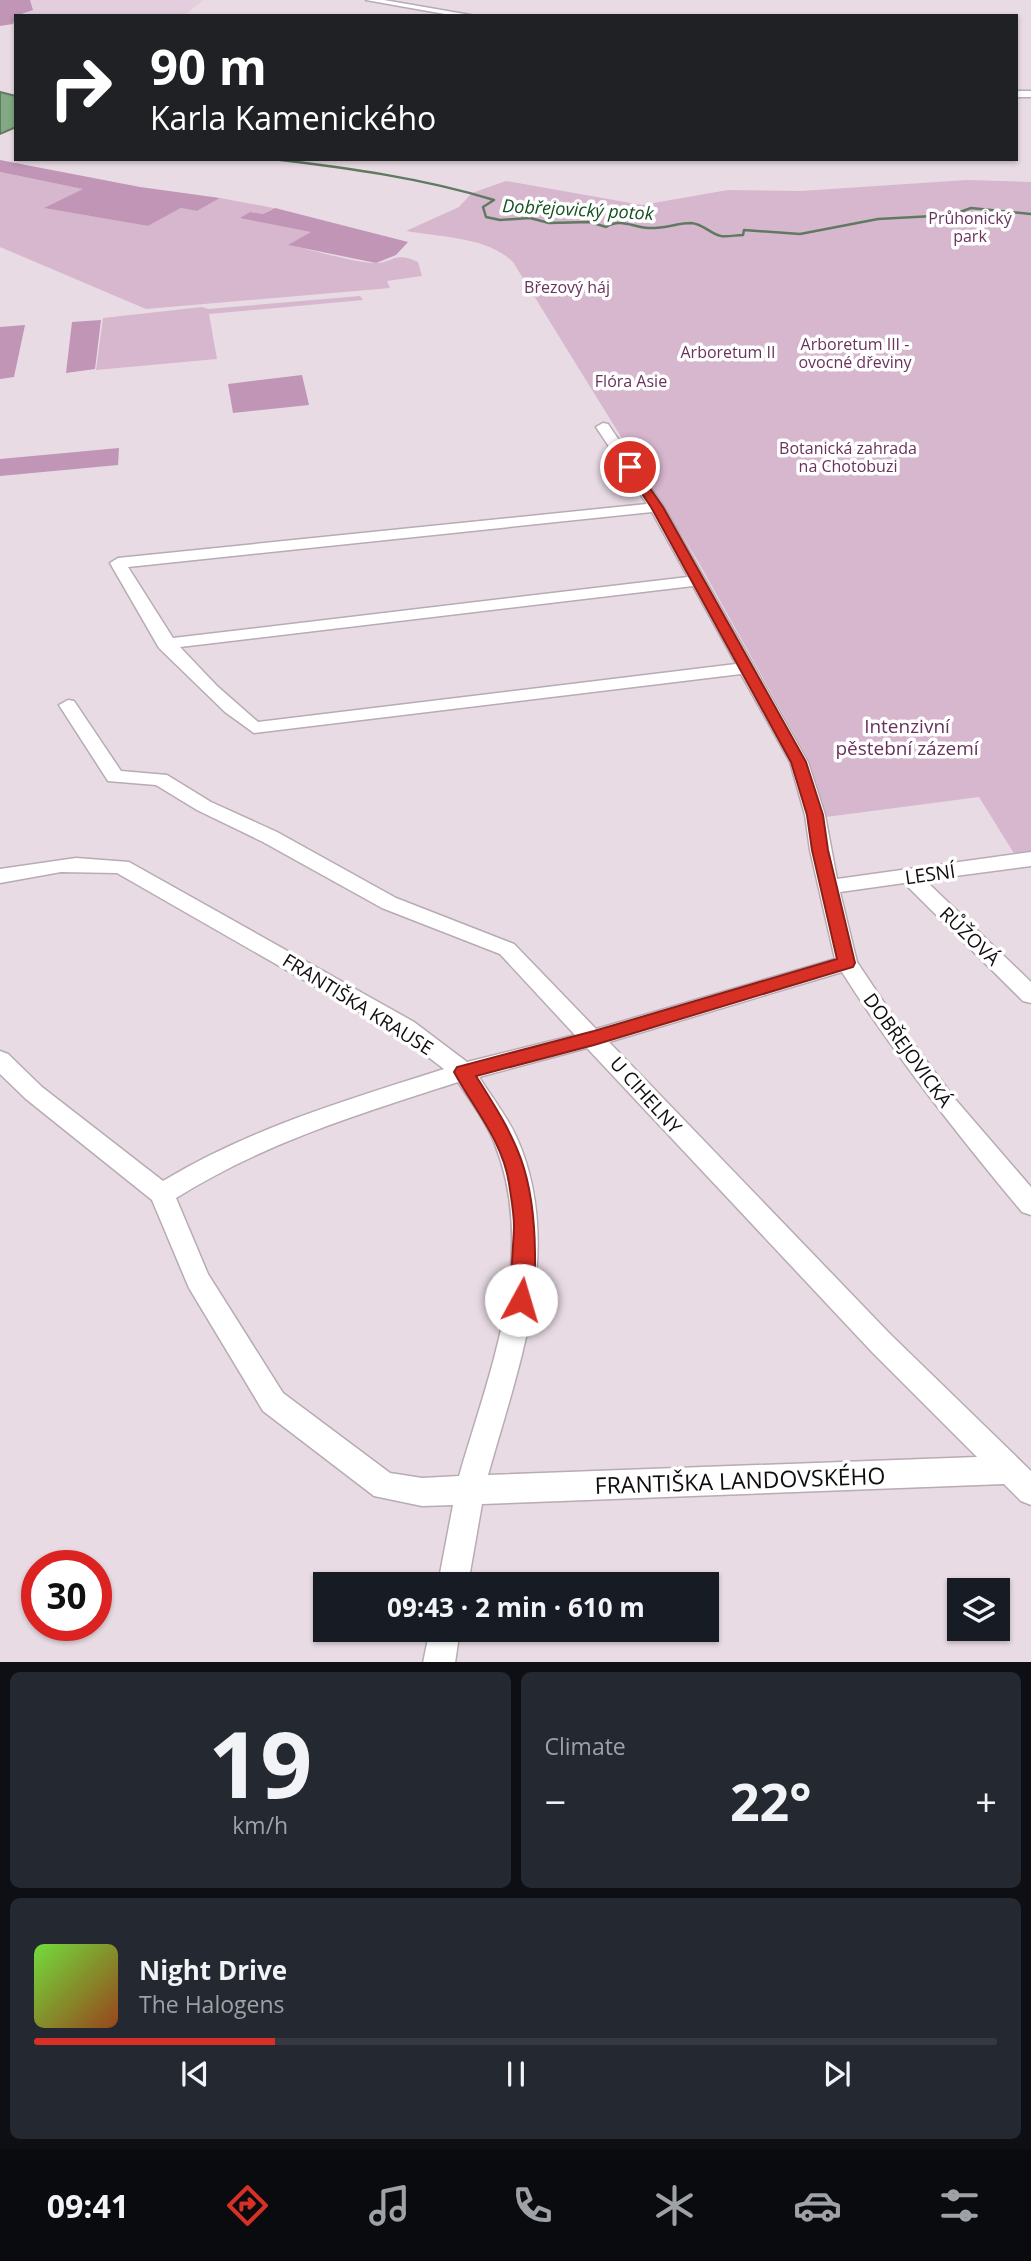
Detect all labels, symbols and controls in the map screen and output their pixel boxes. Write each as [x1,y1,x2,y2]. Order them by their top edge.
text: 90 m [150,33,267,99]
icon: right [35,42,126,133]
text: Karla Kamenického [150,96,436,139]
water label: Dobřejovický potok [502,193,655,225]
park label: Průhonický park [928,207,1013,247]
park label: Březový háj [524,276,610,298]
park label: Arboretum III - ovocné dřeviny [798,333,913,373]
park label: Arboretum II [680,341,776,363]
park label: Flóra Asie [595,370,667,392]
pin [600,437,660,497]
park label: Botanická zahrada na Chotobuzi [779,437,917,477]
icon: arrive [611,448,649,486]
park label: Intenzivní pěstební zázemí [835,713,980,761]
street label: LESNÍ [903,858,957,890]
street label: RŮŽOVÁ [934,901,1006,971]
street label: FRANTIŠKA KRAUSE [278,947,438,1061]
street label: DOBŘEJOVICKÁ [858,988,958,1112]
street label: U CIHELNY [604,1051,688,1139]
position arrow [484,1263,558,1337]
street label: FRANTIŠKA LANDOVSKÉHO [594,1459,886,1501]
speed limit sign: 30 [21,1550,112,1641]
map controls [947,1578,1010,1641]
button: layers [947,1578,1010,1641]
text: 09:43 · 2 min · 610 m [387,1589,645,1625]
text: 19 [208,1701,312,1825]
text: Climate [545,1730,626,1762]
text: 22° [730,1765,812,1836]
text: − [545,1775,566,1827]
text: + [975,1775,997,1827]
text: km/h [232,1809,288,1841]
text: Night Drive [139,1952,287,1988]
text: The Halogens [139,1988,285,2020]
icon: previous [176,2055,214,2093]
icon: pause [497,2055,535,2093]
icon: next [818,2055,856,2093]
icon: directions [223,2181,272,2230]
icon: music [365,2181,414,2230]
icon: phone [508,2181,557,2230]
icon: climate [650,2181,699,2230]
icon: car [793,2181,842,2230]
icon: filters [935,2181,984,2230]
text: 09:41 [47,2184,129,2227]

